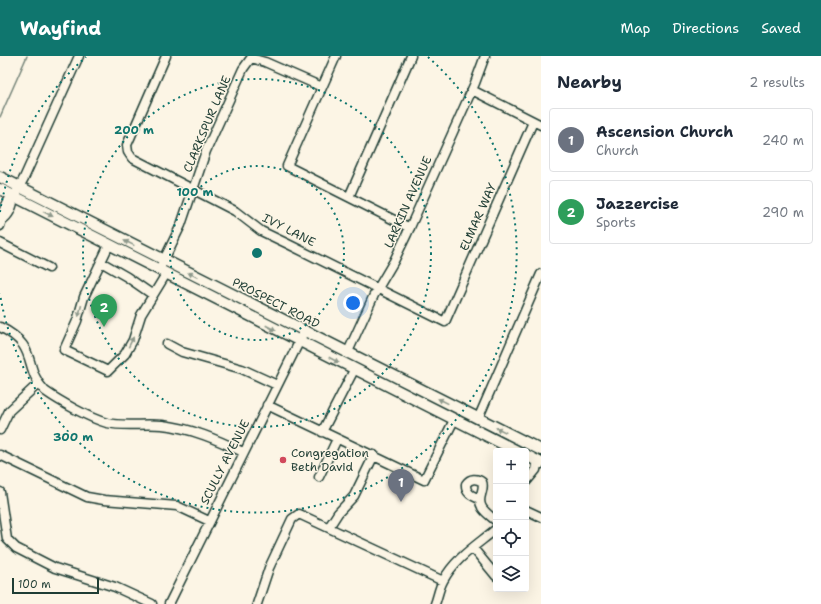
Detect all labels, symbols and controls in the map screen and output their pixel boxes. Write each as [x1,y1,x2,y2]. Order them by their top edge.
text: Wayfind [20,16,101,41]
text: Map [621,19,651,37]
text: Directions [673,19,739,37]
text: Saved [761,19,801,37]
text: Nearby [557,71,622,93]
street label: CLARKSPUR LANE [179,73,235,175]
text: 2 results [749,74,805,91]
text: 200 m [114,122,154,138]
text: Ascension Church [596,122,733,142]
text: 1 [568,132,574,149]
text: 240 m [762,132,804,149]
text: Church [596,142,639,159]
street label: LARKIN AVENUE [381,153,435,251]
street label: ELMAR WAY [456,180,500,253]
text: 100 m [177,184,214,200]
text: Jazzercise [596,194,679,214]
text: 2 [566,204,576,221]
text: 290 m [762,204,804,221]
street label: IVY LANE [260,210,318,250]
one-way arrow [43,211,54,217]
text: Sports [596,214,636,231]
one-way arrow [123,240,134,246]
centre of rings [250,246,264,260]
one-way arrow [188,272,199,279]
street label: PROSPECT ROAD [230,274,323,332]
your location [343,293,363,313]
pin: 2 [91,294,117,327]
one-way arrow [76,305,82,317]
one-way arrow [265,324,277,331]
one-way arrow [128,336,134,347]
one-way arrow [328,356,339,363]
one-way arrow [437,398,449,404]
street label: SCULLY AVENUE [197,417,253,507]
one-way arrow [495,427,507,433]
text: 300 m [53,429,93,445]
place label: Congregation Beth David [291,445,369,475]
map controls [493,448,529,592]
button: + [493,448,529,484]
marker: Congregation Beth David [278,455,288,465]
pin: 1 [388,469,414,502]
button: − [493,484,529,520]
button: locate [493,520,529,556]
button: layers [493,556,529,592]
scale bar [12,576,99,595]
text: 100 m [18,577,51,592]

